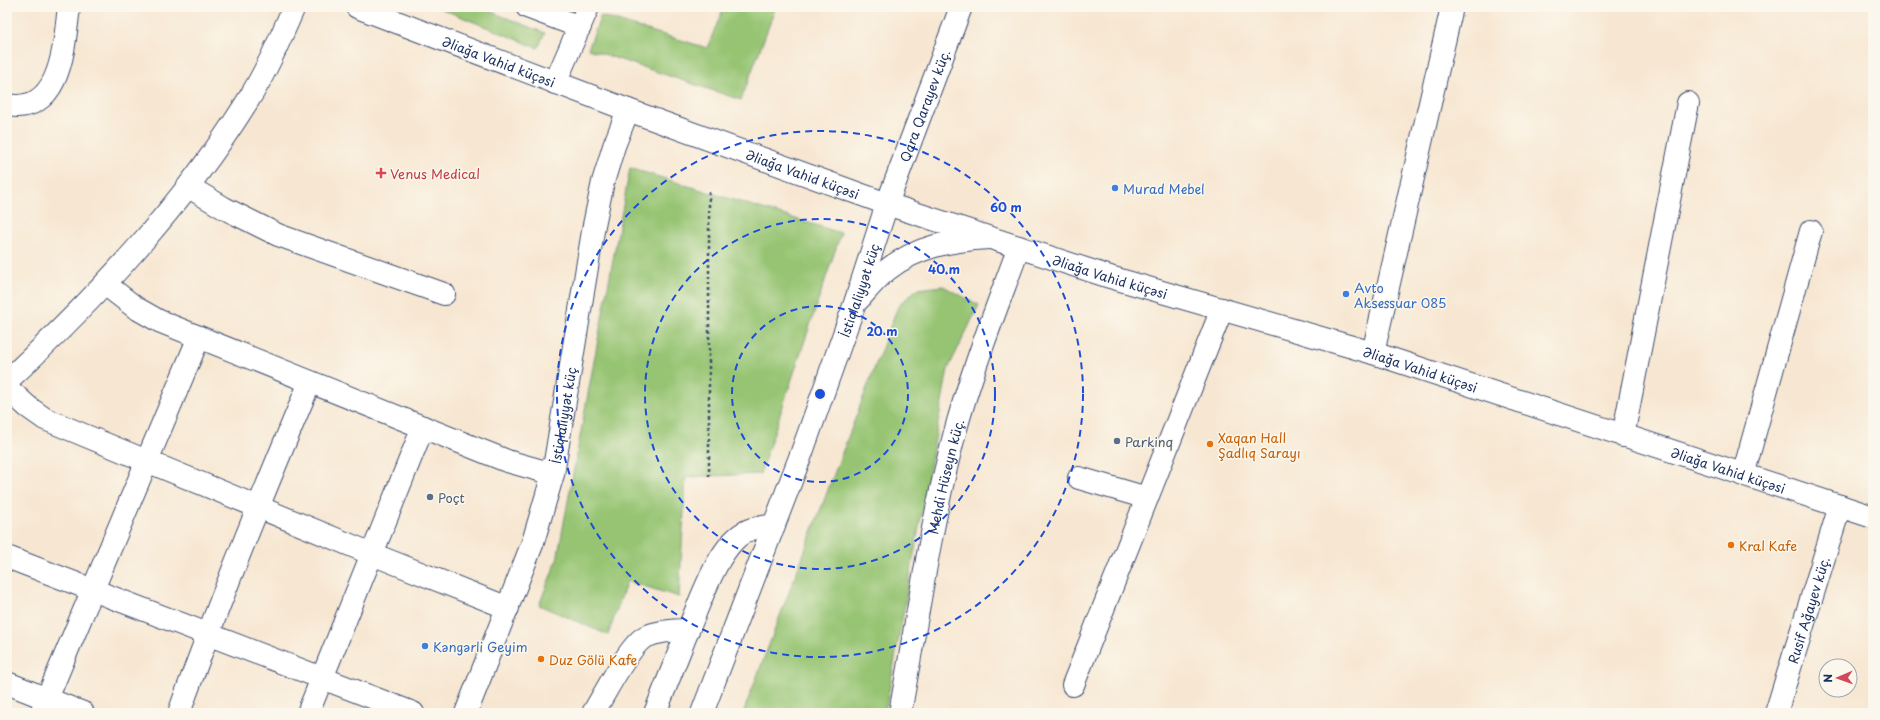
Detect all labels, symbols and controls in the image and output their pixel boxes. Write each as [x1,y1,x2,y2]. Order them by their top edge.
street label: Əliağa Vahid küçəsi [440,31,558,91]
street label: Qara Qarayev küç. [894,46,954,164]
street label: Əliağa Vahid küçəsi [744,144,862,203]
place label: Venus Medical [390,164,480,183]
marker: Venus Medical [375,167,387,179]
place label: Murad Mebel [1123,179,1205,198]
marker: Murad Mebel [1110,183,1120,193]
text: 60 m [990,198,1022,216]
street label: İstiqlaliyyət küç [834,241,883,340]
street label: Əliağa Vahid küçəsi [1050,249,1170,303]
text: 40 m [928,260,960,278]
place label: Avto Aksessuar 085 [1354,278,1446,312]
marker: Avto Aksessuar 085 [1341,289,1351,299]
text: 20 m [866,322,898,340]
street label: Əliağa Vahid küçəsi [1361,341,1480,396]
street label: İstiqlaliyyət küç [545,365,580,465]
centre of rings [813,387,827,401]
street label: Mehdi Hüseyn küç. [923,416,968,536]
place label: Xaqan Hall Şadlıq Sarayı [1218,428,1301,462]
place label: Parkinq [1125,432,1173,451]
marker: Parkinq [1112,436,1122,446]
marker: Xaqan Hall Şadlıq Sarayı [1205,439,1215,449]
street label: Əliağa Vahid küçəsi [1669,442,1788,497]
place label: Poçt [438,488,465,507]
marker: Poçt [425,492,435,502]
place label: Kral Kafe [1739,536,1797,555]
marker: Kral Kafe [1726,540,1736,550]
street label: Rusif Ağayev küç. [1782,554,1833,666]
place label: Kəngərli Geyim [433,637,528,656]
marker: Kəngərli Geyim [420,641,430,651]
place label: Duz Gölü Kafe [549,650,638,669]
marker: Duz Gölü Kafe [536,654,546,664]
north arrow [1818,658,1858,698]
text: N [1819,673,1836,683]

